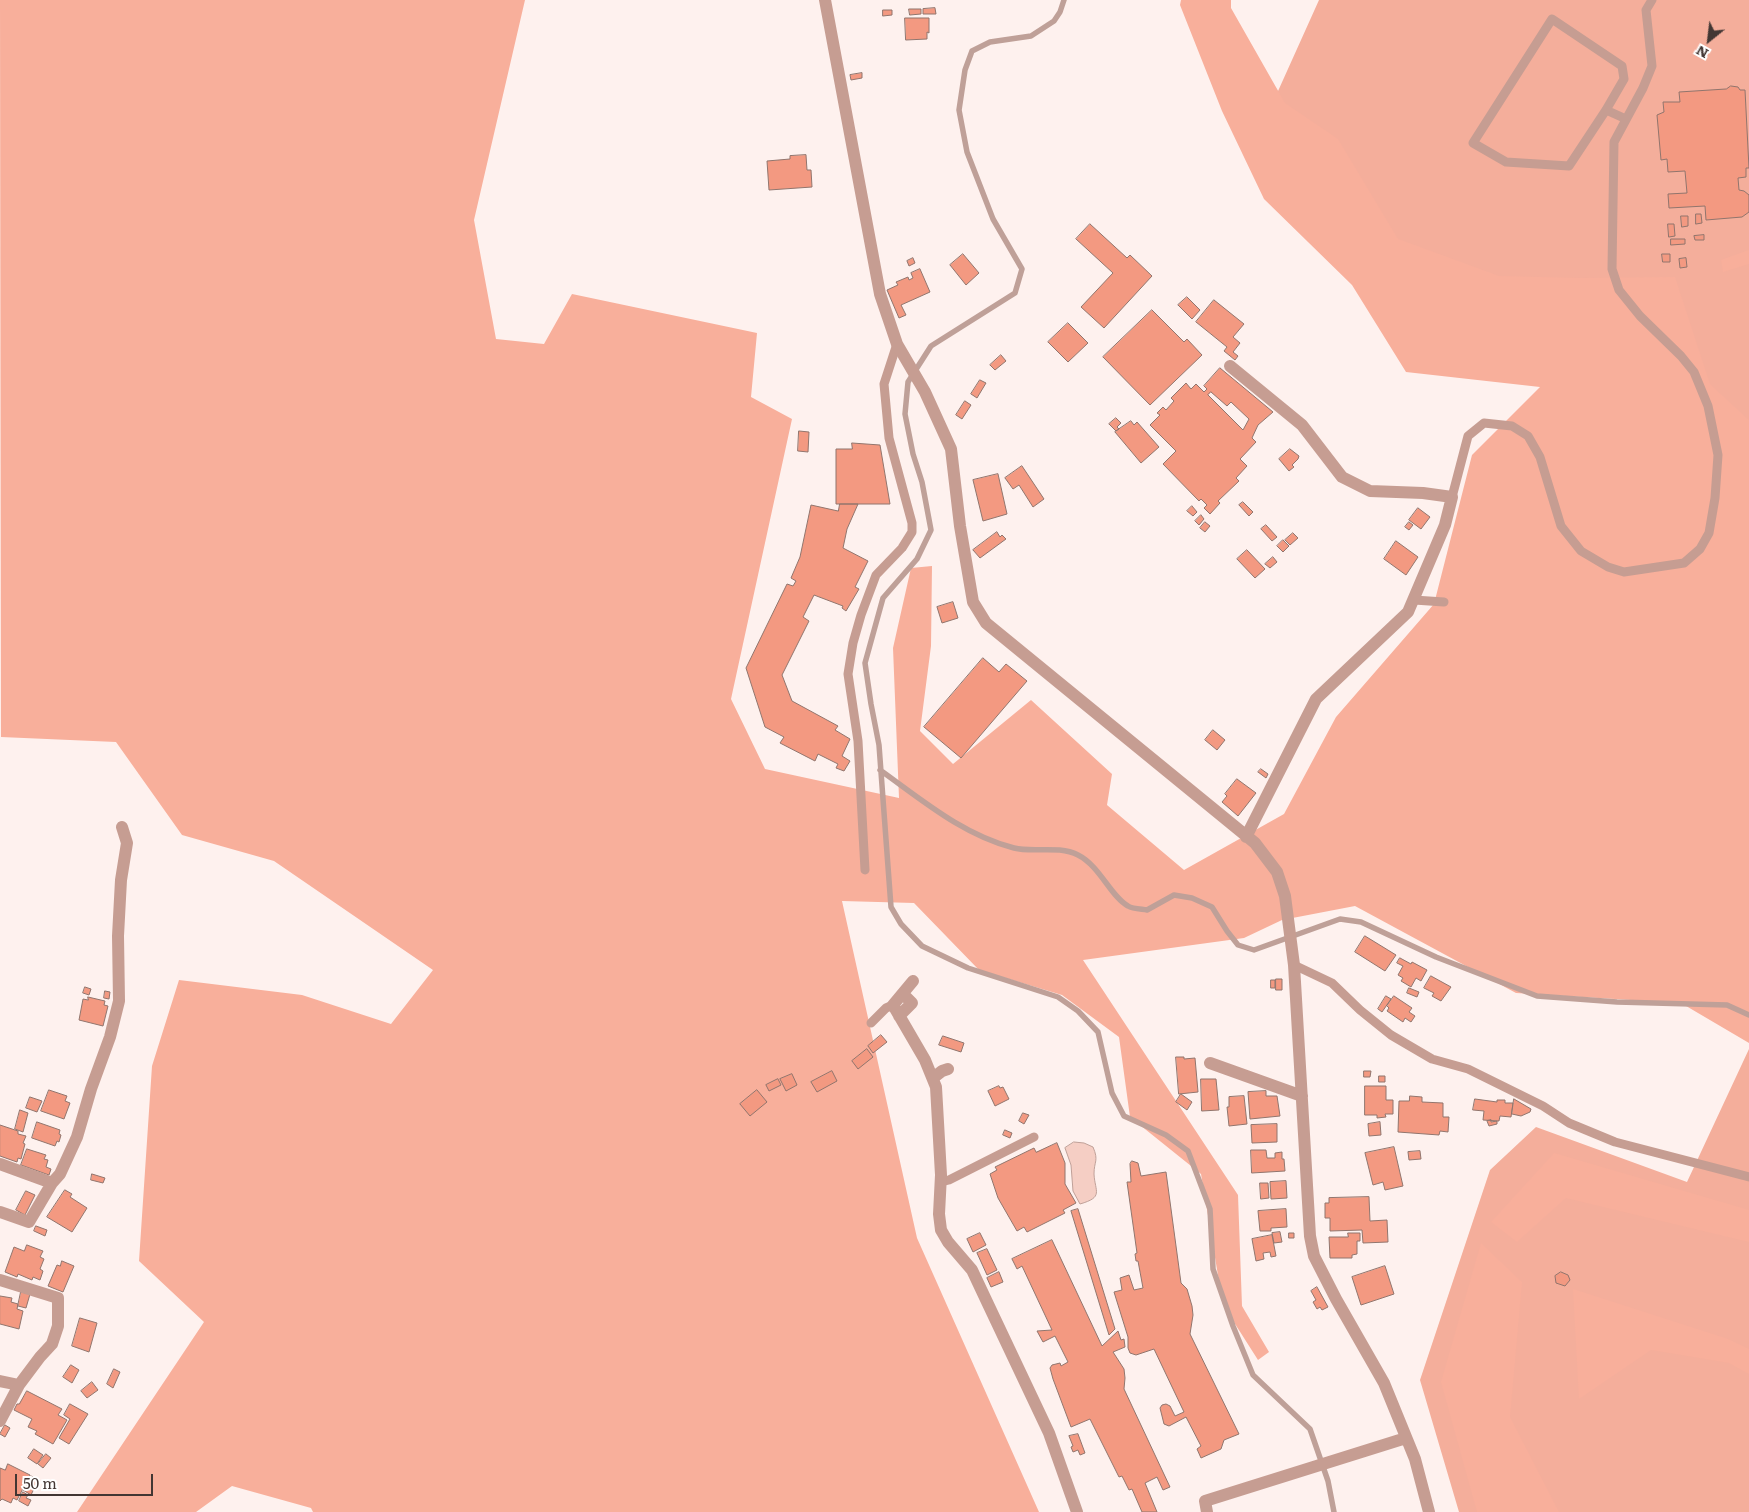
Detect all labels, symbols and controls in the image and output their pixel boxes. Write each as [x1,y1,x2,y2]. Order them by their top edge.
north arrow [1684,15,1734,65]
text: N [1692,42,1712,65]
scale bar [18,1464,155,1496]
text: 50 m [23,1471,57,1494]

